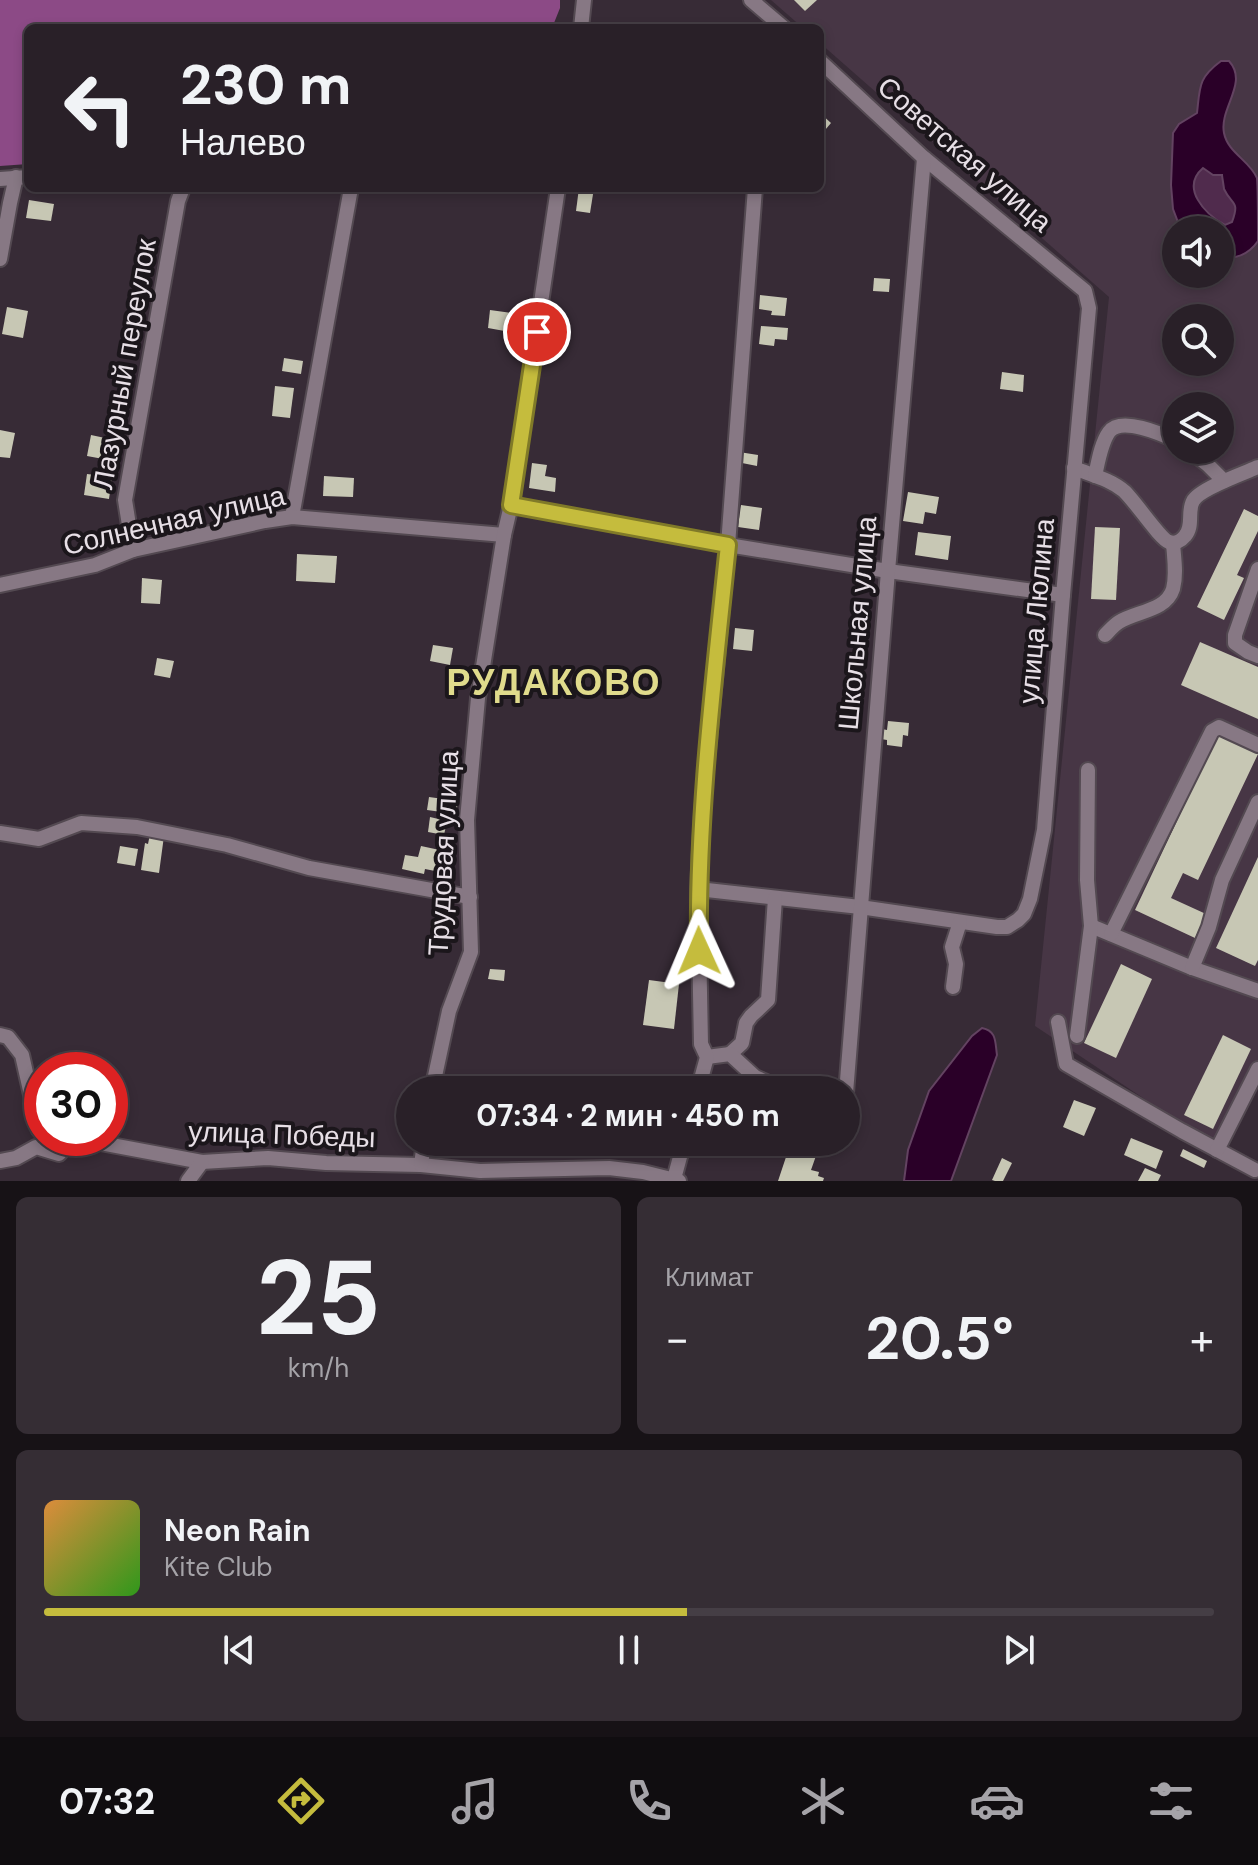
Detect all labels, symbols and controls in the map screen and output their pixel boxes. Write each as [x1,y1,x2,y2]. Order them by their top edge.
text: 230 m [180,48,351,121]
icon: left [48,56,152,160]
street label: Советская улица [870,68,1060,241]
text: Налево [180,119,306,166]
map controls [1162,216,1234,464]
button: sound [1162,216,1234,288]
street label: Лазурный переулок [84,235,165,492]
pin [503,298,571,366]
button: search [1162,304,1234,376]
icon: arrive [515,310,559,354]
button: layers [1162,392,1234,464]
street label: Солнечная улица [59,477,289,564]
street label: Школьная улица [830,514,885,732]
street label: улица Люлина [1010,516,1063,705]
district label: РУДАКОВО [447,659,661,706]
street label: Трудовая улица [420,749,467,957]
position arrow [657,909,741,993]
speed limit sign: 30 [24,1052,128,1156]
text: 07:34 · 2 мин · 450 m [476,1096,780,1135]
street label: улица Победы [188,1113,376,1156]
text: 25 [256,1231,381,1366]
text: Климат [665,1260,754,1294]
text: 20.5° [865,1299,1014,1378]
text: − [665,1310,689,1368]
text: + [1190,1310,1214,1368]
text: km/h [288,1351,349,1385]
text: Neon Rain [164,1511,310,1550]
text: Kite Club [164,1550,273,1584]
icon: previous [217,1628,261,1672]
icon: pause [607,1628,651,1672]
icon: next [997,1628,1041,1672]
icon: directions [273,1773,329,1829]
icon: music [447,1773,503,1829]
icon: phone [621,1773,677,1829]
icon: climate [795,1773,851,1829]
icon: car [969,1773,1025,1829]
icon: filters [1143,1773,1199,1829]
text: 07:32 [59,1778,155,1825]

